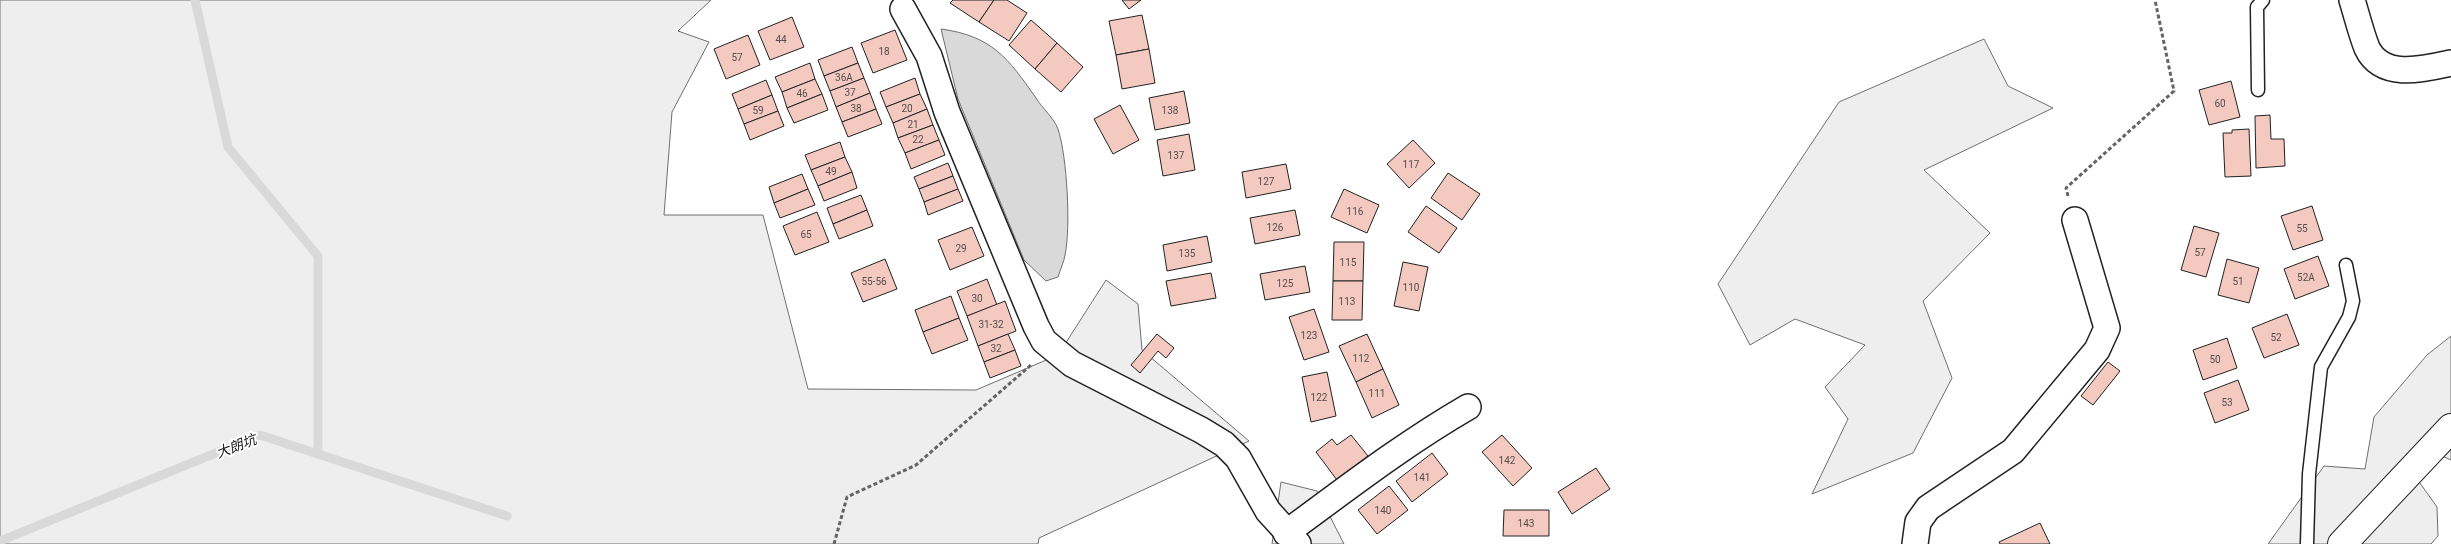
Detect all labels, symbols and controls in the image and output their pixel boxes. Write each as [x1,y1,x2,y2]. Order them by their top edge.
house number: 44 [775,34,787,45]
house number: 18 [878,46,890,57]
house number: 57 [731,52,743,63]
house number: 36A [835,72,853,83]
house number: 37 [844,87,856,98]
house number: 46 [796,88,808,99]
house number: 60 [2214,98,2226,109]
house number: 38 [850,103,862,114]
house number: 20 [901,103,913,114]
house number: 59 [752,105,764,116]
house number: 138 [1162,105,1179,116]
house number: 21 [907,119,919,130]
house number: 22 [912,134,924,145]
house number: 137 [1168,150,1185,161]
house number: 117 [1403,159,1420,170]
house number: 49 [825,166,837,177]
house number: 127 [1258,176,1275,187]
house number: 116 [1347,206,1364,217]
house number: 126 [1267,222,1284,233]
house number: 55 [2296,223,2308,234]
house number: 65 [800,229,812,240]
house number: 29 [955,243,967,254]
house number: 57 [2194,247,2206,258]
house number: 135 [1179,248,1196,259]
house number: 115 [1340,257,1357,268]
house number: 52A [2297,272,2315,283]
house number: 55-56 [861,276,887,287]
house number: 51 [2232,276,2244,287]
house number: 125 [1277,278,1294,289]
house number: 110 [1403,282,1420,293]
house number: 30 [971,293,983,304]
house number: 113 [1339,296,1355,307]
house number: 31-32 [978,319,1004,330]
house number: 123 [1301,330,1317,341]
house number: 52 [2270,332,2282,343]
house number: 32 [990,343,1002,354]
house number: 112 [1353,353,1370,364]
house number: 50 [2209,354,2221,365]
house number: 111 [1369,388,1385,399]
house number: 122 [1311,392,1328,403]
house number: 53 [2221,397,2233,408]
water label: 大朗坑 [214,430,260,461]
house number: 142 [1499,455,1516,466]
house number: 141 [1414,472,1430,483]
house number: 140 [1375,505,1392,516]
house number: 143 [1518,518,1534,529]

